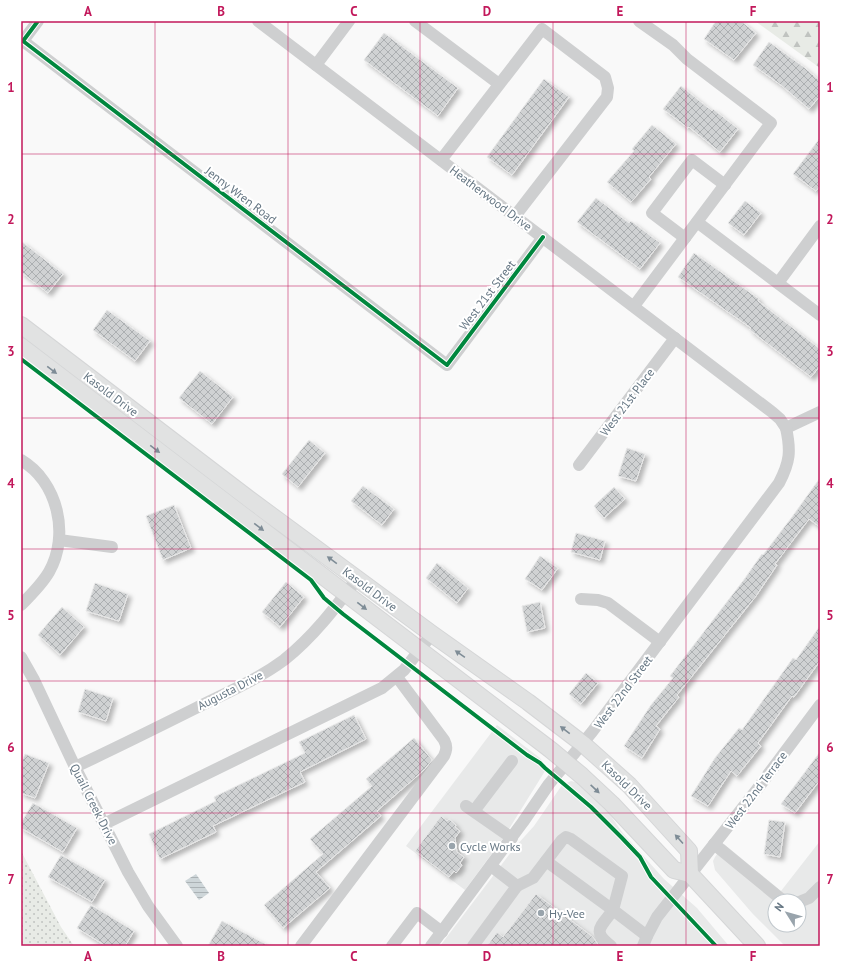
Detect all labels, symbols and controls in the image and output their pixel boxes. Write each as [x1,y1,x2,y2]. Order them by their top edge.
text: A [84,3,92,20]
text: B [217,3,225,20]
text: C [350,3,358,20]
text: D [483,3,491,20]
text: E [617,3,624,20]
text: F [750,3,757,20]
text: 1 [7,79,15,96]
text: 1 [826,79,834,96]
street label: Heatherwood Drive [447,162,535,234]
street label: Jenny Wren Road [201,163,280,227]
text: 2 [7,211,15,228]
text: 2 [826,211,834,228]
street label: West 21st Street [456,257,518,333]
text: 3 [7,343,15,360]
text: 3 [826,343,834,360]
street label: West 21st Place [597,365,657,439]
one-way arrow [47,366,57,374]
street label: Kasold Drive [81,369,141,419]
one-way arrow [150,444,161,453]
text: 4 [7,475,15,492]
text: 4 [826,475,834,492]
one-way arrow [253,523,264,532]
one-way arrow [327,556,338,565]
street label: Kasold Drive [340,564,400,614]
one-way arrow [357,602,368,611]
text: 5 [7,607,15,624]
text: 5 [826,607,834,624]
one-way arrow [455,650,465,658]
street label: West 22nd Street [591,652,655,732]
street label: Augusta Drive [195,667,265,713]
one-way arrow [560,726,571,734]
text: 6 [7,739,15,756]
text: 6 [826,739,834,756]
street label: West 22nd Terrace [722,748,790,832]
street label: Kasold Drive [599,757,655,813]
street label: Quail Creek Drive [67,761,121,847]
one-way arrow [590,784,601,793]
one-way arrow [674,834,684,844]
place label: Cycle Works [460,839,521,854]
marker: Cycle Works [447,841,457,851]
text: 7 [7,871,15,888]
text: 7 [826,871,834,888]
north arrow [767,893,807,933]
text: N [771,900,787,914]
place label: Hy-Vee [549,906,585,921]
marker: Hy-Vee [536,908,546,918]
text: A [84,948,92,965]
text: B [217,948,225,965]
text: C [350,948,358,965]
text: D [483,948,491,965]
text: E [617,948,624,965]
text: F [750,948,757,965]

